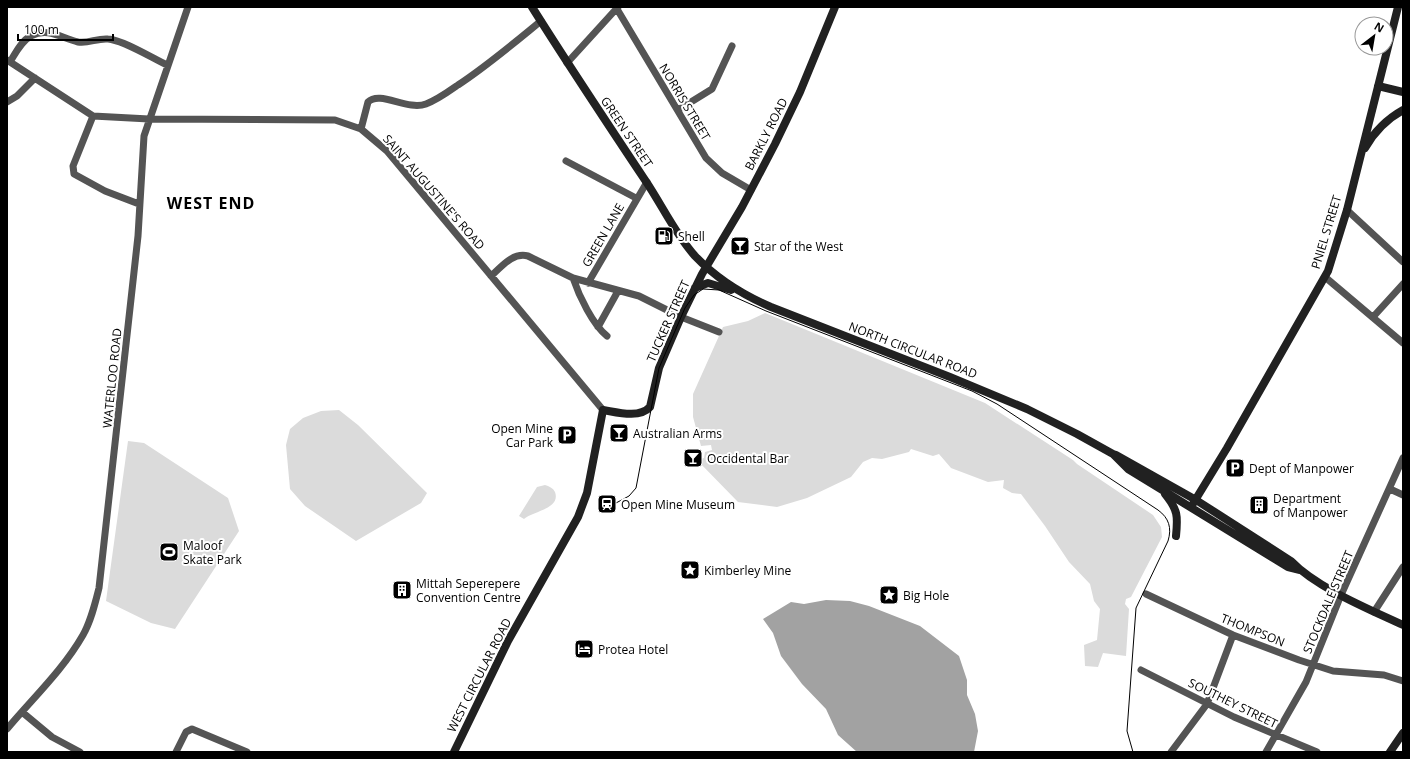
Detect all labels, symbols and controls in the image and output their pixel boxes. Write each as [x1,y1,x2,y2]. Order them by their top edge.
scale bar [18,16,113,42]
north arrow [1354,16,1394,56]
text: N [1372,18,1387,36]
text: 100 m [24,21,59,38]
street label: NORRIS STREET [655,60,715,144]
street label: GREEN STREET [597,93,657,171]
street label: BARKLY ROAD [740,95,792,173]
street label: SAINT AUGUSTINE'S ROAD [379,131,489,253]
district label: WEST END [167,192,255,214]
street label: PNIEL STREET [1307,193,1345,271]
street label: GREEN LANE [578,200,628,270]
fuel station icon: Shell [653,225,675,247]
place label: Shell [678,228,705,245]
bar icon: Star of the West [729,235,751,257]
place label: Star of the West [754,238,843,255]
street label: TUCKER STREET [642,277,694,365]
street label: NORTH CIRCULAR ROAD [846,318,980,382]
street label: WATERLOO ROAD [98,327,126,429]
place label: Open Mine Car Park [491,420,554,451]
bar icon: Australian Arms [608,422,630,444]
parking icon: Open Mine Car Park [556,424,578,446]
place label: Australian Arms [633,425,722,442]
bar icon: Occidental Bar [682,447,704,469]
place label: Occidental Bar [707,450,789,467]
parking icon: Dept of Manpower [1224,457,1246,479]
place label: Dept of Manpower [1249,460,1354,477]
place label: Department of Manpower [1273,490,1348,521]
station icon: Open Mine Museum [596,493,618,515]
building icon: Department of Manpower [1248,494,1270,516]
place label: Open Mine Museum [621,496,735,513]
place label: Maloof Skate Park [183,537,242,568]
sports icon: Maloof Skate Park [158,541,180,563]
street label: STOCKDALE STREET [1299,548,1358,656]
place icon: Kimberley Mine [679,559,701,581]
place label: Kimberley Mine [704,562,792,579]
place label: Mittah Seperepere Convention Centre [416,575,521,606]
building icon: Mittah Seperepere Convention Centre [391,579,413,601]
place icon: Big Hole [878,584,900,606]
place label: Big Hole [903,587,950,604]
street label: THOMPSON [1218,609,1288,651]
street label: WEST CIRCULAR ROAD [443,615,515,735]
hotel icon: Protea Hotel [573,638,595,660]
place label: Protea Hotel [598,641,668,658]
street label: SOUTHEY STREET [1186,674,1281,732]

